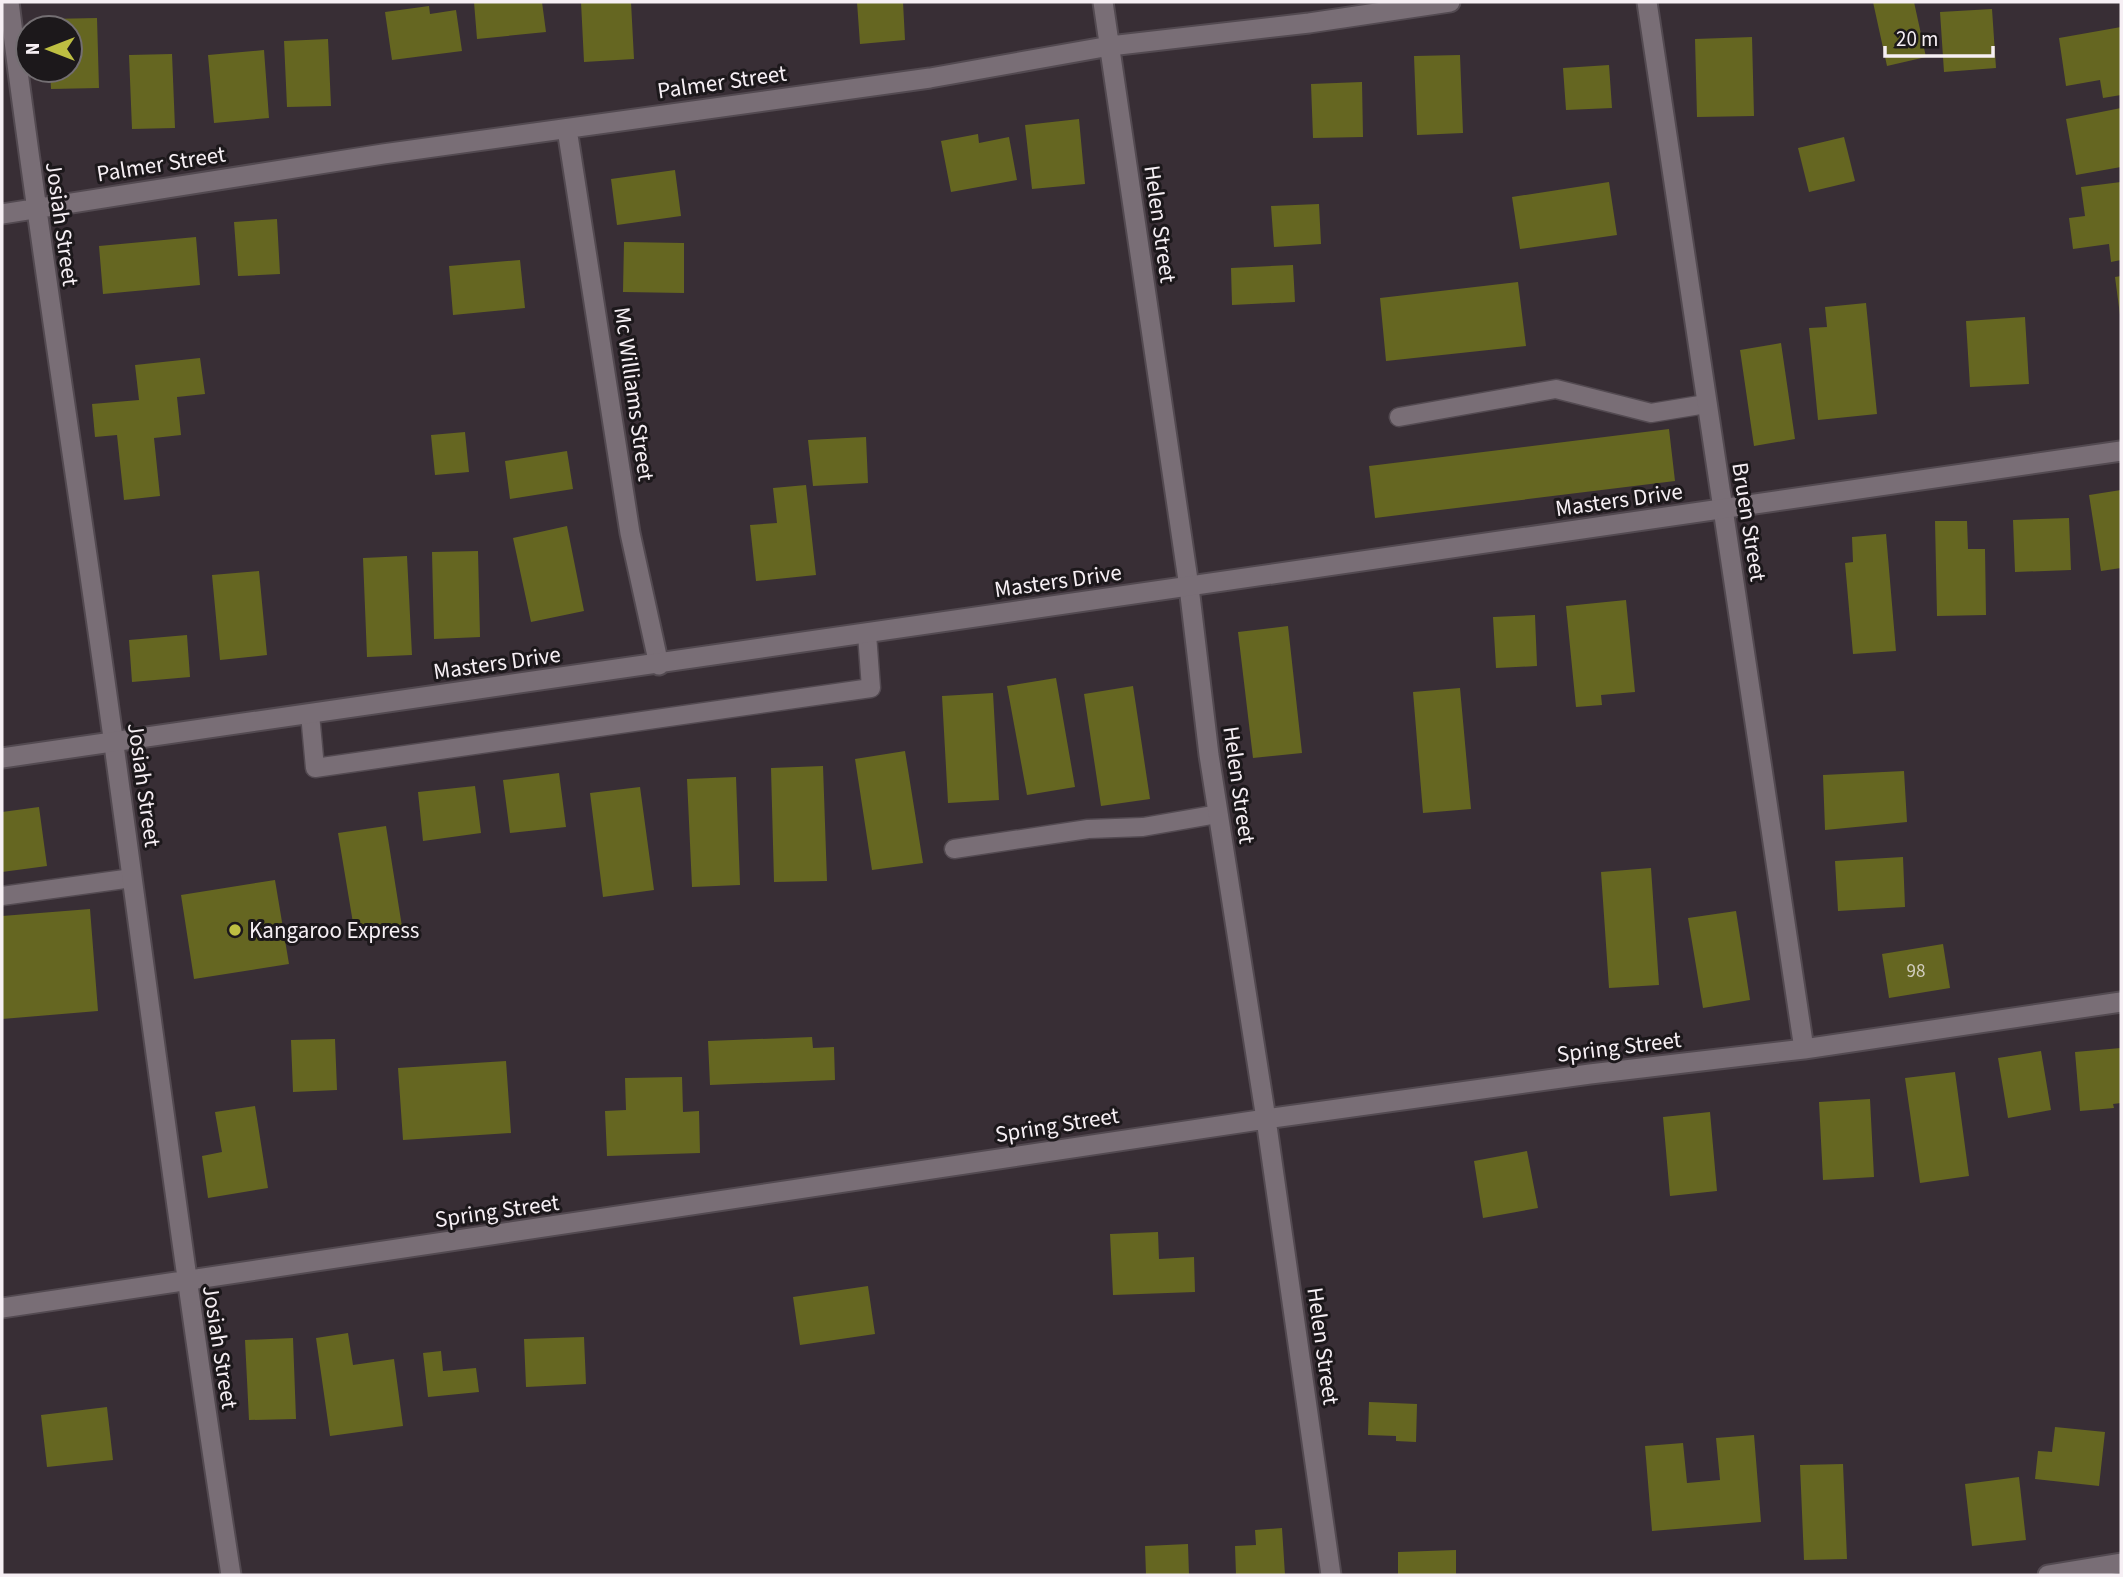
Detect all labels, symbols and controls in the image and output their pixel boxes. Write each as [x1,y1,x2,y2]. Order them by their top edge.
north arrow [14,14,84,84]
scale bar [1885,14,1994,58]
text: 20 m [1896,24,1938,54]
text: N [20,43,47,55]
street label: Palmer Street [655,57,789,107]
street label: Palmer Street [94,137,228,190]
street label: Josiah Street [37,160,87,288]
street label: Helen Street [1135,163,1185,285]
street label: Mc Williams Street [605,305,663,483]
street label: Bruen Street [1723,460,1775,584]
street label: Masters Drive [1553,475,1685,525]
street label: Masters Drive [992,556,1124,606]
street label: Masters Drive [431,638,563,688]
street label: Josiah Street [119,721,169,849]
street label: Helen Street [1214,724,1264,846]
place label: Kangaroo Express [249,914,419,947]
marker: Kangaroo Express [227,922,243,938]
house number: 98 [1907,958,1925,985]
street label: Spring Street [1555,1023,1683,1071]
street label: Spring Street [993,1099,1122,1151]
street label: Spring Street [433,1186,561,1236]
street label: Josiah Street [194,1283,246,1412]
street label: Helen Street [1298,1285,1348,1407]

